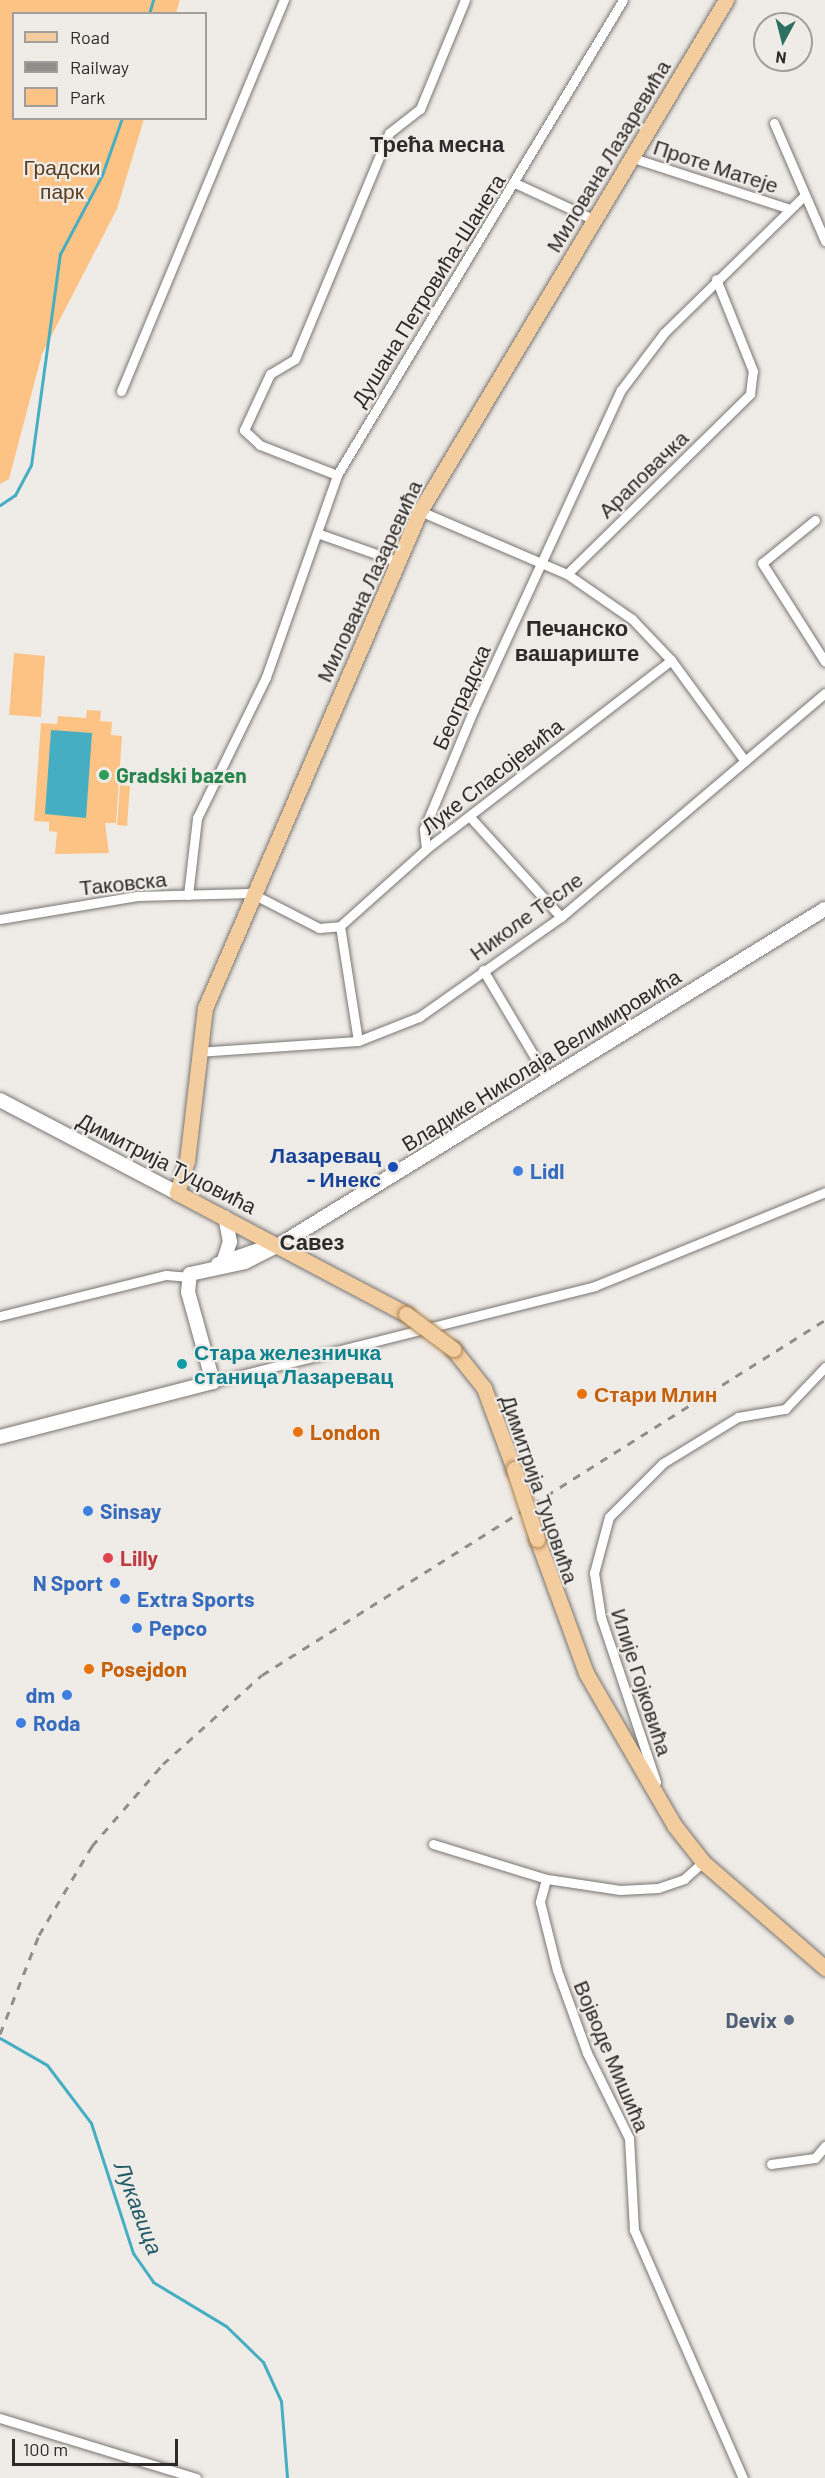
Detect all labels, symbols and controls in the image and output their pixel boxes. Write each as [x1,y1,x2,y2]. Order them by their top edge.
legend [12,12,207,120]
north arrow [753,12,813,72]
text: Road [70,26,110,48]
text: N [775,48,787,68]
street label: Милована Лазаревића [541,55,675,257]
text: Railway [70,56,129,78]
text: Park [70,86,105,108]
district label: Трећа месна [370,131,504,157]
street label: Проте Матеје [650,134,782,198]
park label: Градски парк [23,154,101,204]
street label: Душана Петровића-Шанета [346,169,510,411]
street label: Араповачка [593,425,693,523]
street label: Милована Лазаревића [311,476,427,686]
district label: Печанско вашариште [515,614,639,666]
street label: Београдска [427,641,495,753]
street label: Луке Спасојевића [416,713,568,839]
place label: Gradski bazen [116,762,247,788]
marker: Gradski bazen [97,768,111,782]
street label: Таковска [78,866,168,900]
street label: Николе Тесле [465,867,587,965]
street label: Владике Николаја Велимировића [397,963,685,1157]
street label: Димитрија Туцовића [73,1107,261,1219]
place label: Лазаревац - Инекс [270,1142,381,1192]
place label: Lidl [530,1158,564,1184]
marker: Лазаревац - Инекс [386,1160,400,1174]
marker: Lidl [511,1164,525,1178]
district label: Савез [280,1229,344,1255]
place label: Стара железничка станица Лазаревац [194,1339,393,1389]
marker: Стара железничка станица Лазаревац [175,1357,189,1371]
place label: Стари Млин [594,1381,717,1407]
marker: Стари Млин [575,1387,589,1401]
street label: Димитрија Туцовића [496,1392,584,1586]
place label: London [310,1419,380,1445]
marker: London [291,1425,305,1439]
place label: Sinsay [100,1498,161,1524]
marker: Sinsay [81,1504,95,1518]
place label: Lilly [120,1545,158,1571]
marker: Lilly [101,1551,115,1565]
place label: N Sport [33,1570,103,1596]
marker: N Sport [108,1576,122,1590]
place label: Extra Sports [137,1586,254,1612]
marker: Extra Sports [118,1592,132,1606]
street label: Илије Гојковића [606,1605,678,1759]
place label: Pepco [149,1615,207,1641]
marker: Pepco [130,1621,144,1635]
place label: Posejdon [101,1656,187,1682]
marker: Posejdon [82,1662,96,1676]
place label: dm [26,1682,55,1708]
marker: dm [60,1688,74,1702]
place label: Roda [33,1710,80,1736]
marker: Roda [14,1716,28,1730]
street label: Војводе Мишића [569,1977,655,2135]
place label: Devix [726,2007,777,2033]
marker: Devix [782,2013,796,2027]
water label: Лукавица [109,2158,169,2258]
scale bar [15,2427,182,2465]
text: 100 m [23,2438,68,2460]

